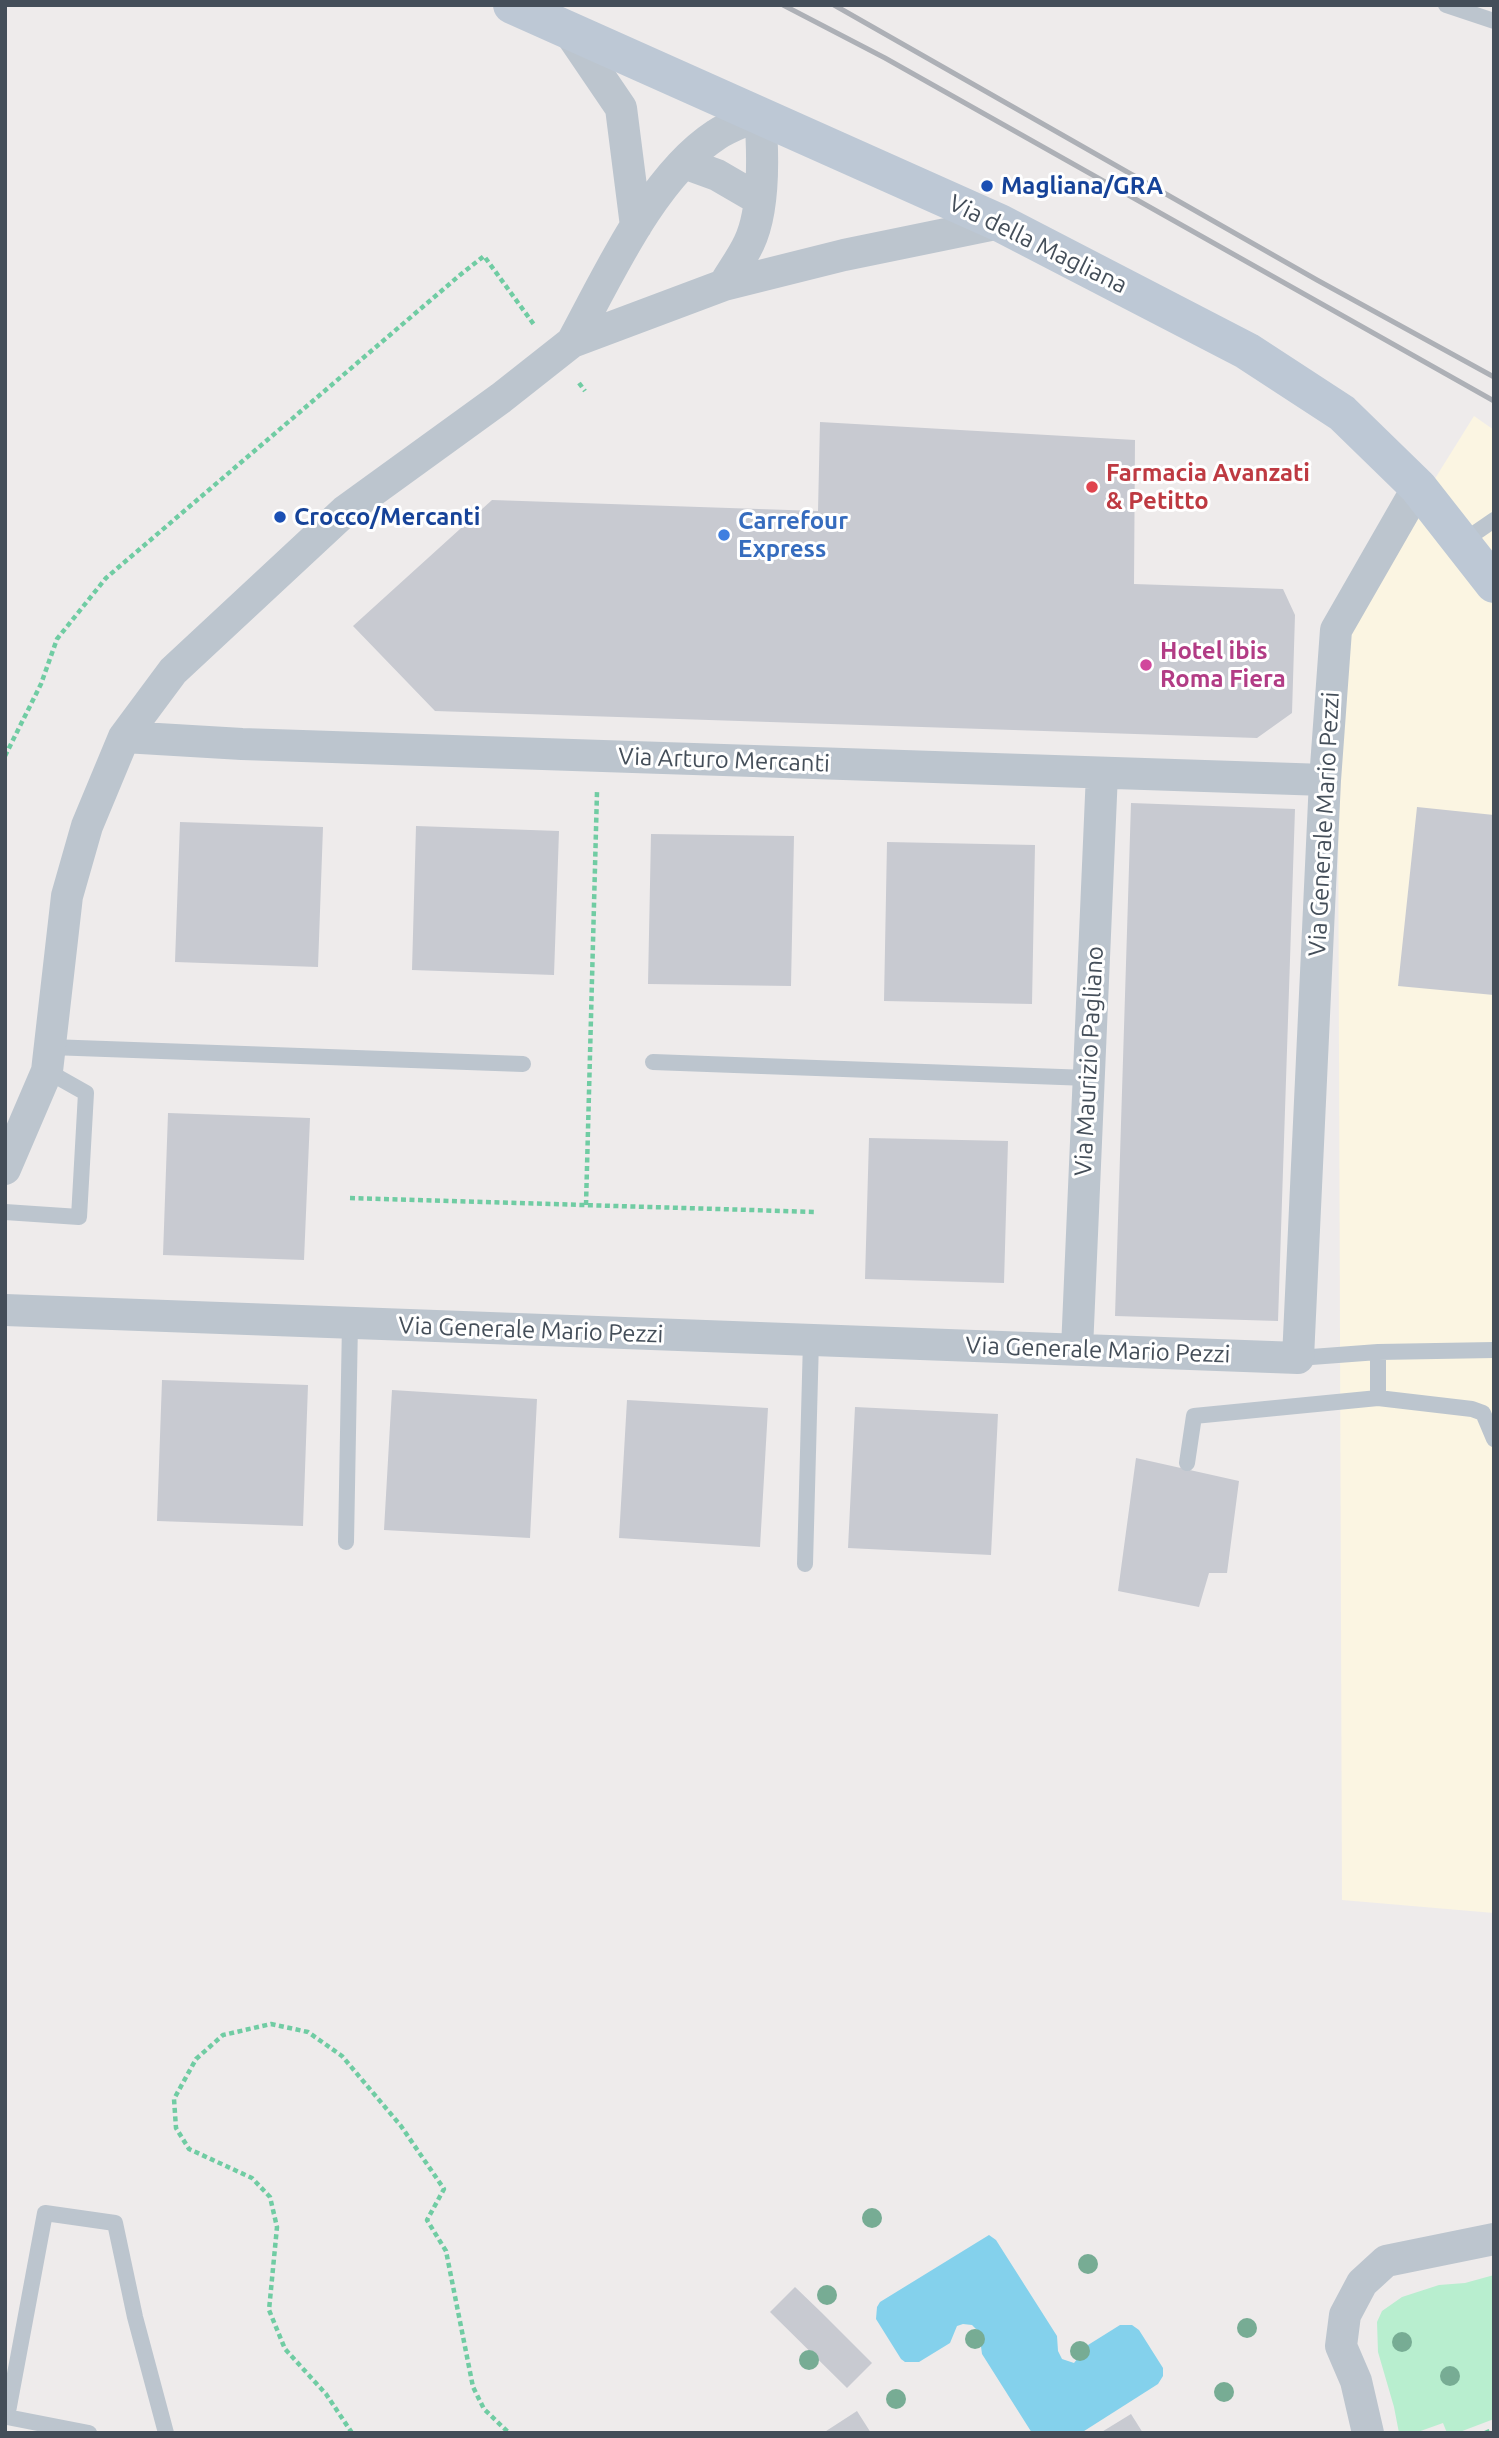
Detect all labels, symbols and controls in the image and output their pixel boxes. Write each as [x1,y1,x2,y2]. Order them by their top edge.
place label: Magliana/GRA [1001,172,1163,200]
marker: Magliana/GRA [979,178,995,194]
street label: Via della Magliana [944,188,1132,300]
place label: Farmacia Avanzati & Petitto [1106,459,1310,515]
marker: Farmacia Avanzati & Petitto [1084,479,1100,495]
place label: Crocco/Mercanti [294,503,480,531]
place label: Carrefour Express [738,507,848,563]
marker: Crocco/Mercanti [272,509,288,525]
marker: Carrefour Express [716,527,732,543]
place label: Hotel ibis Roma Fiera [1160,637,1286,693]
marker: Hotel ibis Roma Fiera [1138,657,1154,673]
street label: Via Generale Mario Pezzi [1303,691,1345,957]
street label: Via Arturo Mercanti [618,742,830,778]
street label: Via Maurizio Pagliano [1069,945,1109,1177]
street label: Via Generale Mario Pezzi [398,1311,664,1349]
street label: Via Generale Mario Pezzi [965,1331,1231,1369]

